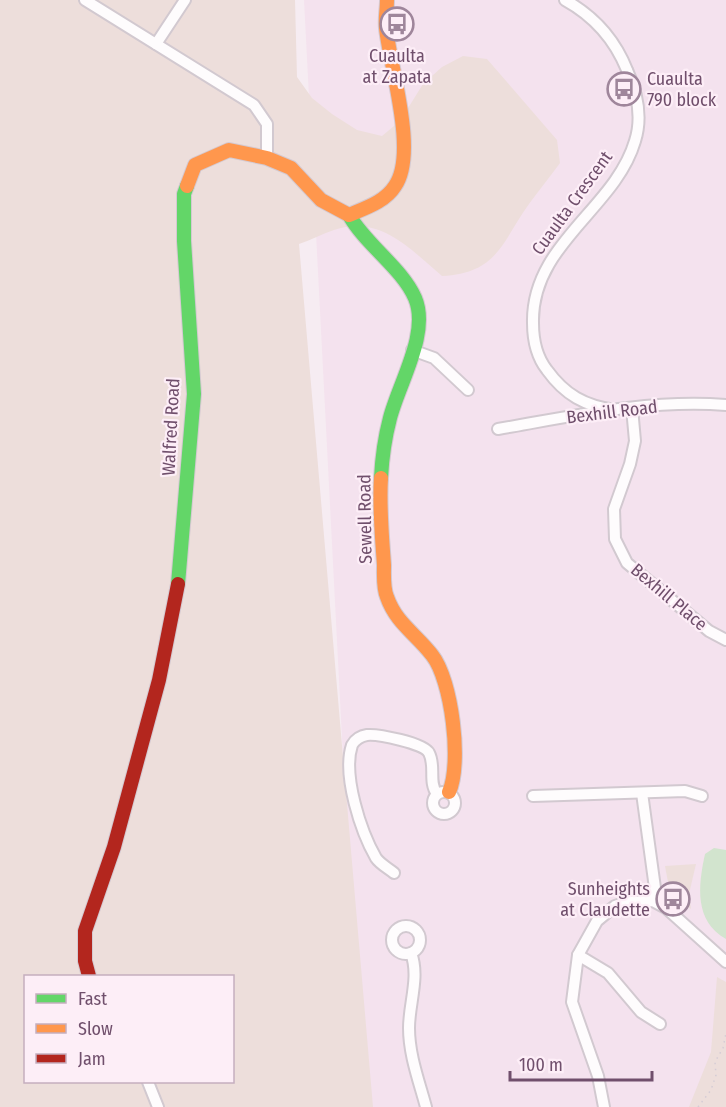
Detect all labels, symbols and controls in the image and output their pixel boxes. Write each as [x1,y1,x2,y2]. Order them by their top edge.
bus stop icon: Cuaulta at Zapata [379,6,415,42]
place label: Cuaulta at Zapata [363,45,432,88]
place label: Cuaulta 790 block [647,68,717,111]
bus stop icon: Cuaulta 790 block [606,71,642,107]
street label: Cuaulta Crescent [527,147,617,259]
street label: Walfred Road [157,378,185,476]
street label: Bexhill Road [565,396,659,428]
street label: Sewell Road [353,474,377,564]
street label: Bexhill Place [626,559,712,635]
place label: Sunheights at Claudette [560,878,650,921]
bus stop icon: Sunheights at Claudette [655,881,691,917]
legend [24,975,234,1083]
text: Fast [78,988,107,1010]
text: Slow [78,1018,113,1040]
scale bar [510,1044,652,1082]
text: Jam [78,1048,106,1070]
text: 100 m [519,1054,563,1076]

